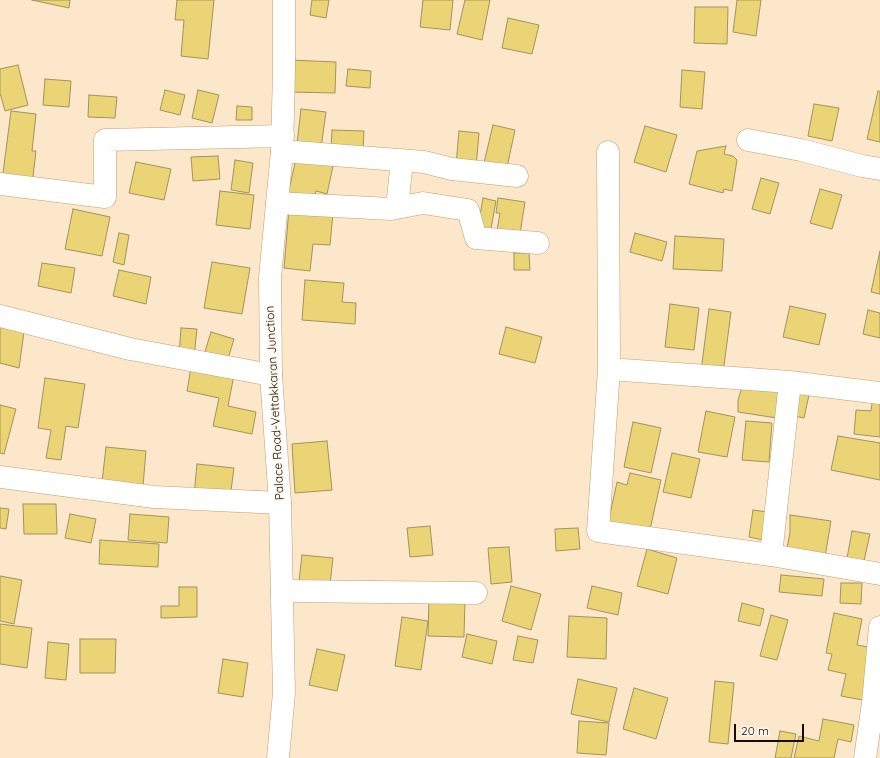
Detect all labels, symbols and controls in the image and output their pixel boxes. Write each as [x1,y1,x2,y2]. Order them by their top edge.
street label: Palace Road-Vettakkaran Junction [263,305,287,501]
scale bar [736,716,806,742]
text: 20 m [741,723,769,738]

